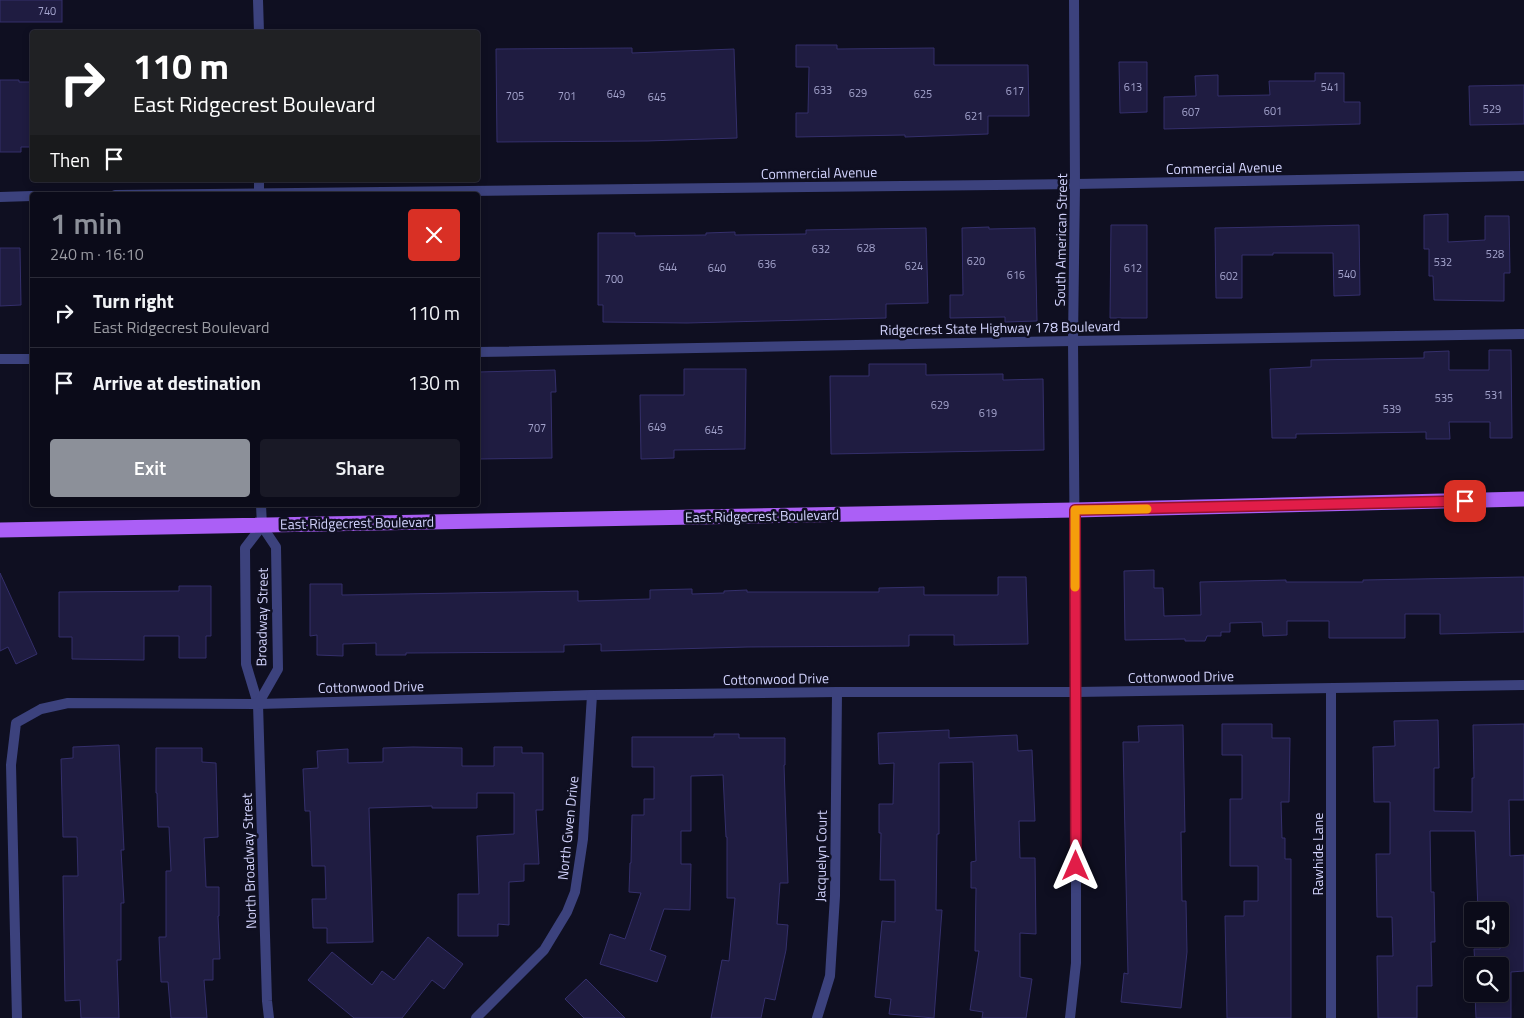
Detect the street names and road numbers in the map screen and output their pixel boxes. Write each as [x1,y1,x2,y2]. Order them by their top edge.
street label: Commercial Avenue [1166,156,1282,179]
street label: Commercial Avenue [761,161,877,184]
street label: South American Street [1049,173,1072,307]
street label: Ridgecrest State Highway 178 Boulevard [879,315,1120,340]
street label: East Ridgecrest Boulevard [685,504,839,527]
street label: East Ridgecrest Boulevard [280,511,434,534]
street label: Broadway Street [250,567,273,666]
street label: Cottonwood Drive [1128,665,1234,688]
street label: Cottonwood Drive [723,667,829,690]
street label: Cottonwood Drive [318,675,424,698]
street label: North Gwen Drive [552,775,583,881]
street label: North Broadway Street [236,793,261,929]
street label: Jacquelyn Court [809,810,832,902]
street label: Rawhide Lane [1307,813,1328,895]

